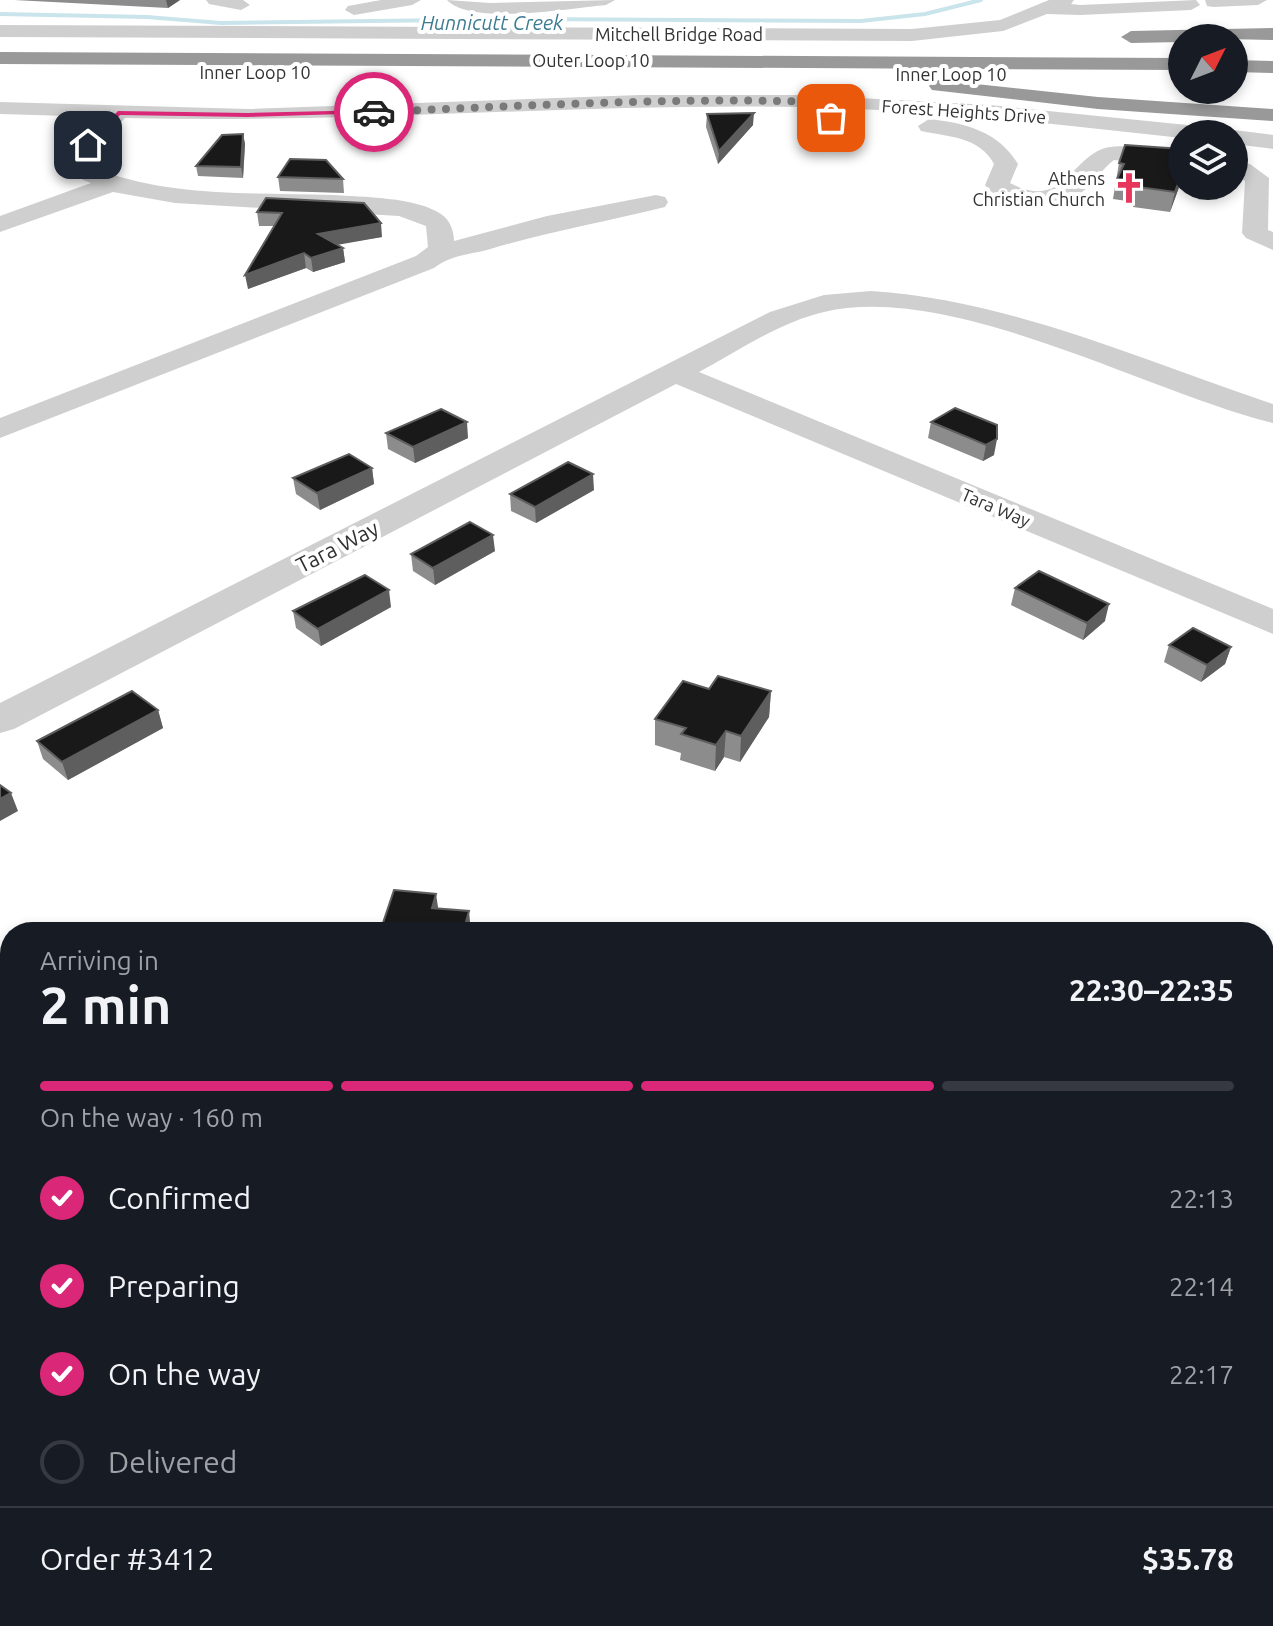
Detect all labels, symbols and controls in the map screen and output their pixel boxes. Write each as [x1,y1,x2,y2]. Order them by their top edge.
water label: Hunnicutt Creek [421,11,564,34]
street label: Mitchell Bridge Road [595,24,763,44]
north arrow [1168,24,1248,104]
map controls [1168,24,1248,200]
street label: Outer Loop 10 [532,50,650,70]
street label: Inner Loop 10 [199,62,311,82]
street label: Inner Loop 10 [895,64,1007,84]
courier [334,72,414,152]
pin [797,84,865,152]
icon: car [352,90,396,134]
street label: Forest Heights Drive [881,95,1047,127]
icon: bag [809,96,853,140]
pin [54,111,122,179]
button: layers [1168,120,1248,200]
icon: home [66,123,110,167]
place label: Athens Christian Church [973,168,1105,209]
church icon: Athens Christian Church [1112,171,1146,205]
street label: Tara Way [959,484,1034,531]
street label: Tara Way [292,514,383,577]
text: Arriving in [40,946,159,975]
text: 22:30–22:35 [1069,973,1234,1007]
text: 2 min [40,976,171,1034]
text: On the way · 160 m [40,1103,263,1132]
icon: check [40,1176,84,1220]
text: Confirmed [108,1181,251,1215]
text: 22:13 [1169,1184,1234,1213]
icon: check [40,1264,84,1308]
text: Preparing [108,1269,240,1303]
text: 22:14 [1169,1272,1234,1301]
icon: check [40,1352,84,1396]
text: On the way [108,1357,261,1391]
text: 22:17 [1169,1360,1234,1389]
text: Delivered [108,1445,237,1479]
text: Order #3412 [40,1542,214,1576]
text: $35.78 [1142,1542,1234,1576]

